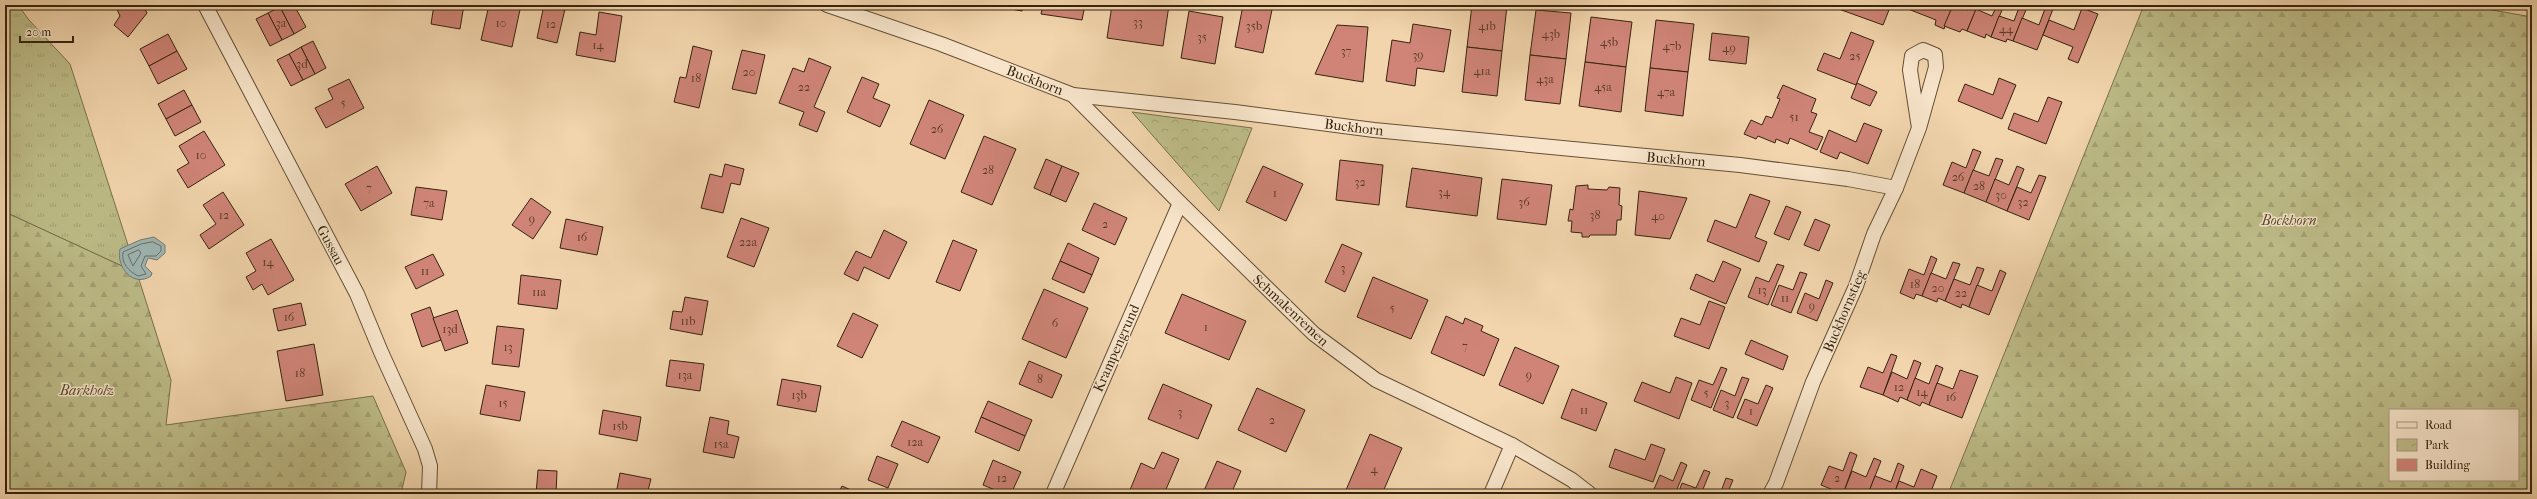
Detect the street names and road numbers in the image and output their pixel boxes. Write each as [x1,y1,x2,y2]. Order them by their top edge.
street label: Buckhorn [1004,62,1066,99]
street label: Buckhorn [1324,115,1384,140]
street label: Buckhorn [1646,148,1706,171]
street label: Gussau [313,222,348,268]
street label: Buckhornstieg [1819,267,1870,355]
street label: Schmalenremen [1249,271,1332,350]
street label: Krampengrund [1090,301,1144,395]

